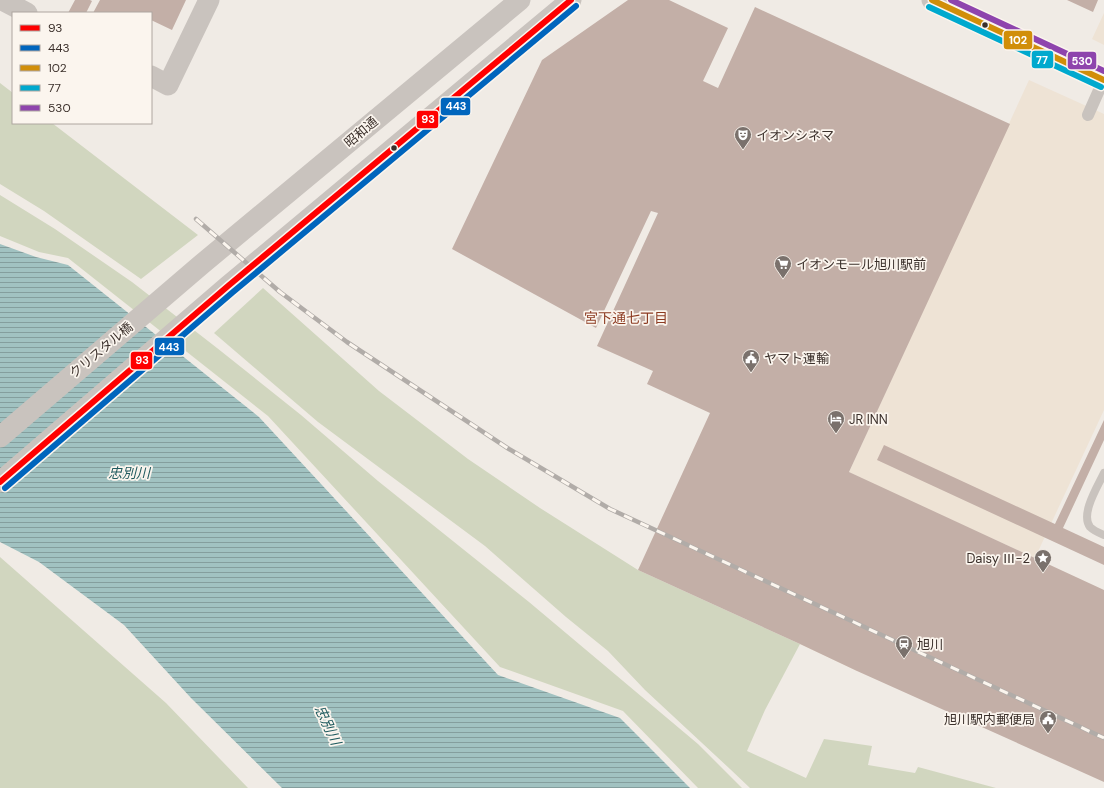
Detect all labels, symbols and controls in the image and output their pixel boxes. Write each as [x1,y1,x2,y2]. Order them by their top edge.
legend [12,12,152,124]
text: 93 [48,20,62,36]
unlabelled marker [980,20,990,30]
line badge: 102 [1003,30,1033,50]
text: 102 [1009,33,1027,47]
text: 443 [48,40,70,56]
line badge: 77 [1031,50,1054,69]
line badge: 530 [1067,51,1097,70]
text: 77 [1036,53,1048,67]
text: 530 [1071,54,1093,68]
text: 102 [48,60,67,76]
text: 77 [48,80,61,96]
line badge: 443 [440,97,471,116]
text: 443 [446,99,466,113]
text: 530 [48,100,71,116]
line badge: 93 [416,110,439,129]
text: 93 [421,112,435,126]
street label: 昭和通 [341,113,381,151]
theatre icon: イオンシネマ [733,125,753,150]
place label: イオンシネマ [756,127,834,144]
unlabelled marker [389,143,399,153]
supermarket icon: イオンモール旭川駅前 [773,254,793,279]
place label: イオンモール旭川駅前 [796,256,926,273]
district label: 宮下通七丁目 [584,309,668,327]
street label: クリスタル橋 [66,318,136,382]
line badge: 443 [154,337,185,356]
text: 443 [159,340,179,354]
public building icon: ヤマト運輸 [741,348,761,373]
place label: ヤマト運輸 [764,350,829,367]
line badge: 93 [130,351,153,370]
text: 93 [135,353,149,367]
hotel icon: JR INN [826,409,846,434]
place label: JR INN [849,411,888,428]
water label: 忠別川 [108,464,152,482]
place icon: Daisy Ⅲ-2 [1033,548,1053,573]
place label: Daisy Ⅲ-2 [966,550,1030,567]
station icon: 旭川 [894,634,914,659]
place label: 旭川 [917,636,943,653]
water label: 忠別川 [311,702,346,750]
public building icon: 旭川駅内郵便局 [1038,709,1058,734]
place label: 旭川駅内郵便局 [944,711,1035,728]

